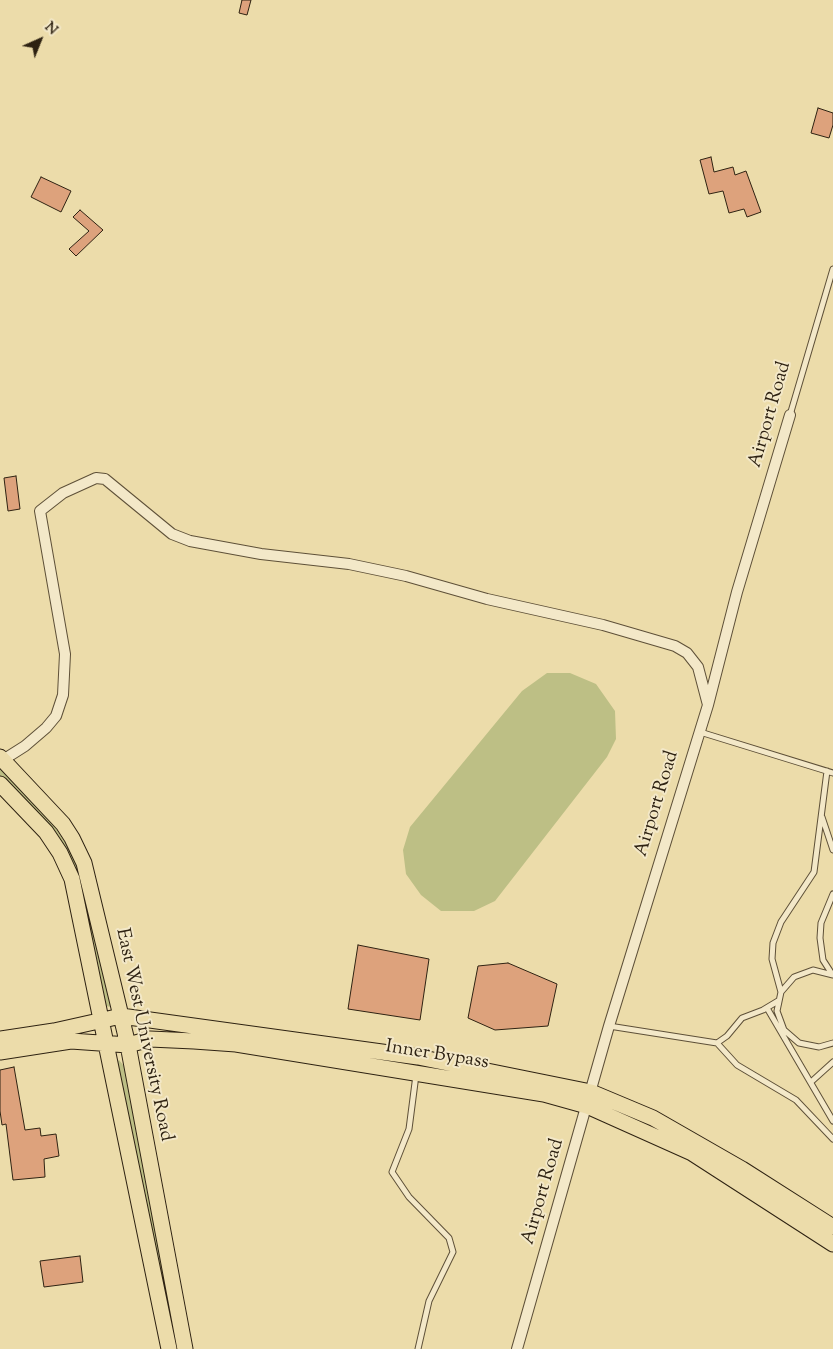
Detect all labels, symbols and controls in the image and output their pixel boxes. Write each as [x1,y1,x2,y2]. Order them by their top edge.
north arrow [15,15,65,65]
text: N [39,18,61,40]
street label: Airport Road [745,359,797,471]
street label: Airport Road [631,748,685,860]
street label: East West University Road [109,926,177,1144]
street label: Inner Bypass [384,1037,490,1075]
street label: Airport Road [518,1136,570,1248]

